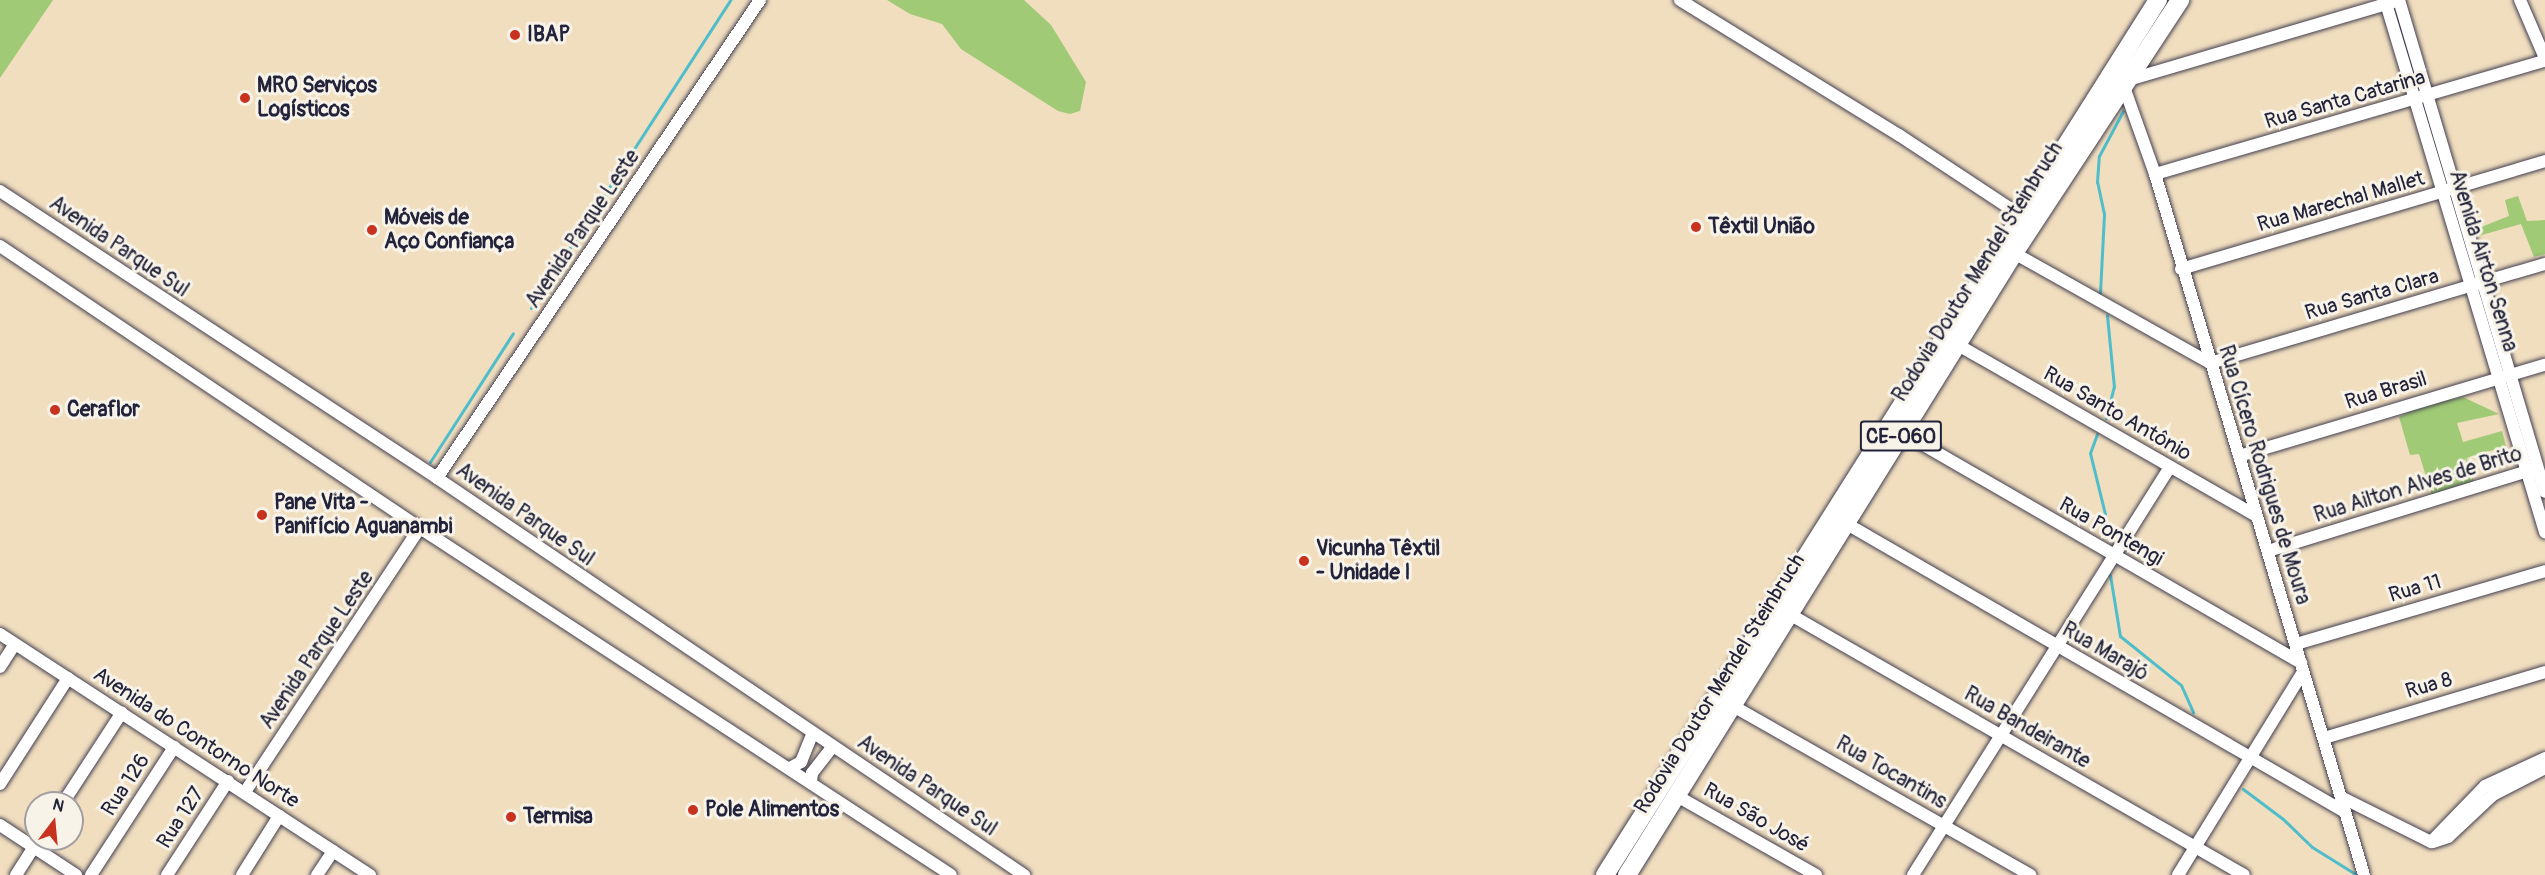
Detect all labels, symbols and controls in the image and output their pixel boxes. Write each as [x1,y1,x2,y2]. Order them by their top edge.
place label: IBAP [527,22,570,48]
marker: IBAP [508,28,522,42]
street label: Rua Santa Catarina [2262,65,2428,135]
place label: MRO Serviços Logísticos [257,73,377,123]
marker: MRO Serviços Logísticos [238,91,252,105]
street label: Rodovia Doutor Mendel Steinbruch [1887,137,2069,407]
street label: Avenida Parque Leste [521,145,645,313]
street label: Rua Marechal Mallet [2254,166,2428,238]
street label: Avenida Airton Senna [2443,167,2523,355]
street label: Avenida Parque Sul [44,191,194,303]
place label: Móveis de Aço Confiança [384,205,514,255]
place label: Têxtil União [1708,214,1815,240]
marker: Têxtil União [1689,220,1703,234]
marker: Móveis de Aço Confiança [365,223,379,237]
street label: Rua Santa Clara [2302,264,2442,326]
street label: Rua Cícero Rodrigues de Moura [2213,342,2315,608]
street label: Rua Santo Antônio [2039,361,2195,467]
street label: Rua Brasil [2342,367,2430,415]
place label: Ceraflor [67,397,140,423]
marker: Ceraflor [48,403,62,417]
road number: CE-060 [1859,419,1943,453]
street label: Rua Ailton Alves de Brito [2311,441,2525,529]
street label: Avenida Parque Sul [451,458,599,572]
place label: Pane Vita - Panifício Aguanambi [274,490,452,540]
street label: Rua Pontengi [2054,492,2168,572]
marker: Pane Vita - Panifício Aguanambi [255,508,269,522]
place label: Vicunha Têxtil - Unidade I [1316,536,1440,586]
street label: Rodovia Doutor Mendel Steinbruch [1629,549,1811,819]
marker: Vicunha Têxtil - Unidade I [1297,554,1311,568]
street label: Avenida Parque Leste [255,566,379,734]
street label: Rua 11 [2386,570,2444,608]
street label: Rua Marajó [2057,617,2153,687]
street label: Avenida do Contorno Norte [88,662,304,814]
street label: Rua 8 [2403,667,2455,705]
street label: Rua Bandeirante [1959,682,2095,774]
street label: Avenida Parque Sul [852,730,1002,842]
street label: Rua Tocantins [1831,731,1951,815]
street label: Rua 126 [97,749,155,821]
street label: Rua São José [1699,778,1813,858]
street label: Rua 127 [152,783,210,853]
north arrow [24,791,84,851]
text: N [50,795,66,817]
place label: Pole Alimentos [705,797,839,823]
marker: Pole Alimentos [686,803,700,817]
place label: Termisa [523,804,593,830]
marker: Termisa [504,810,518,824]

